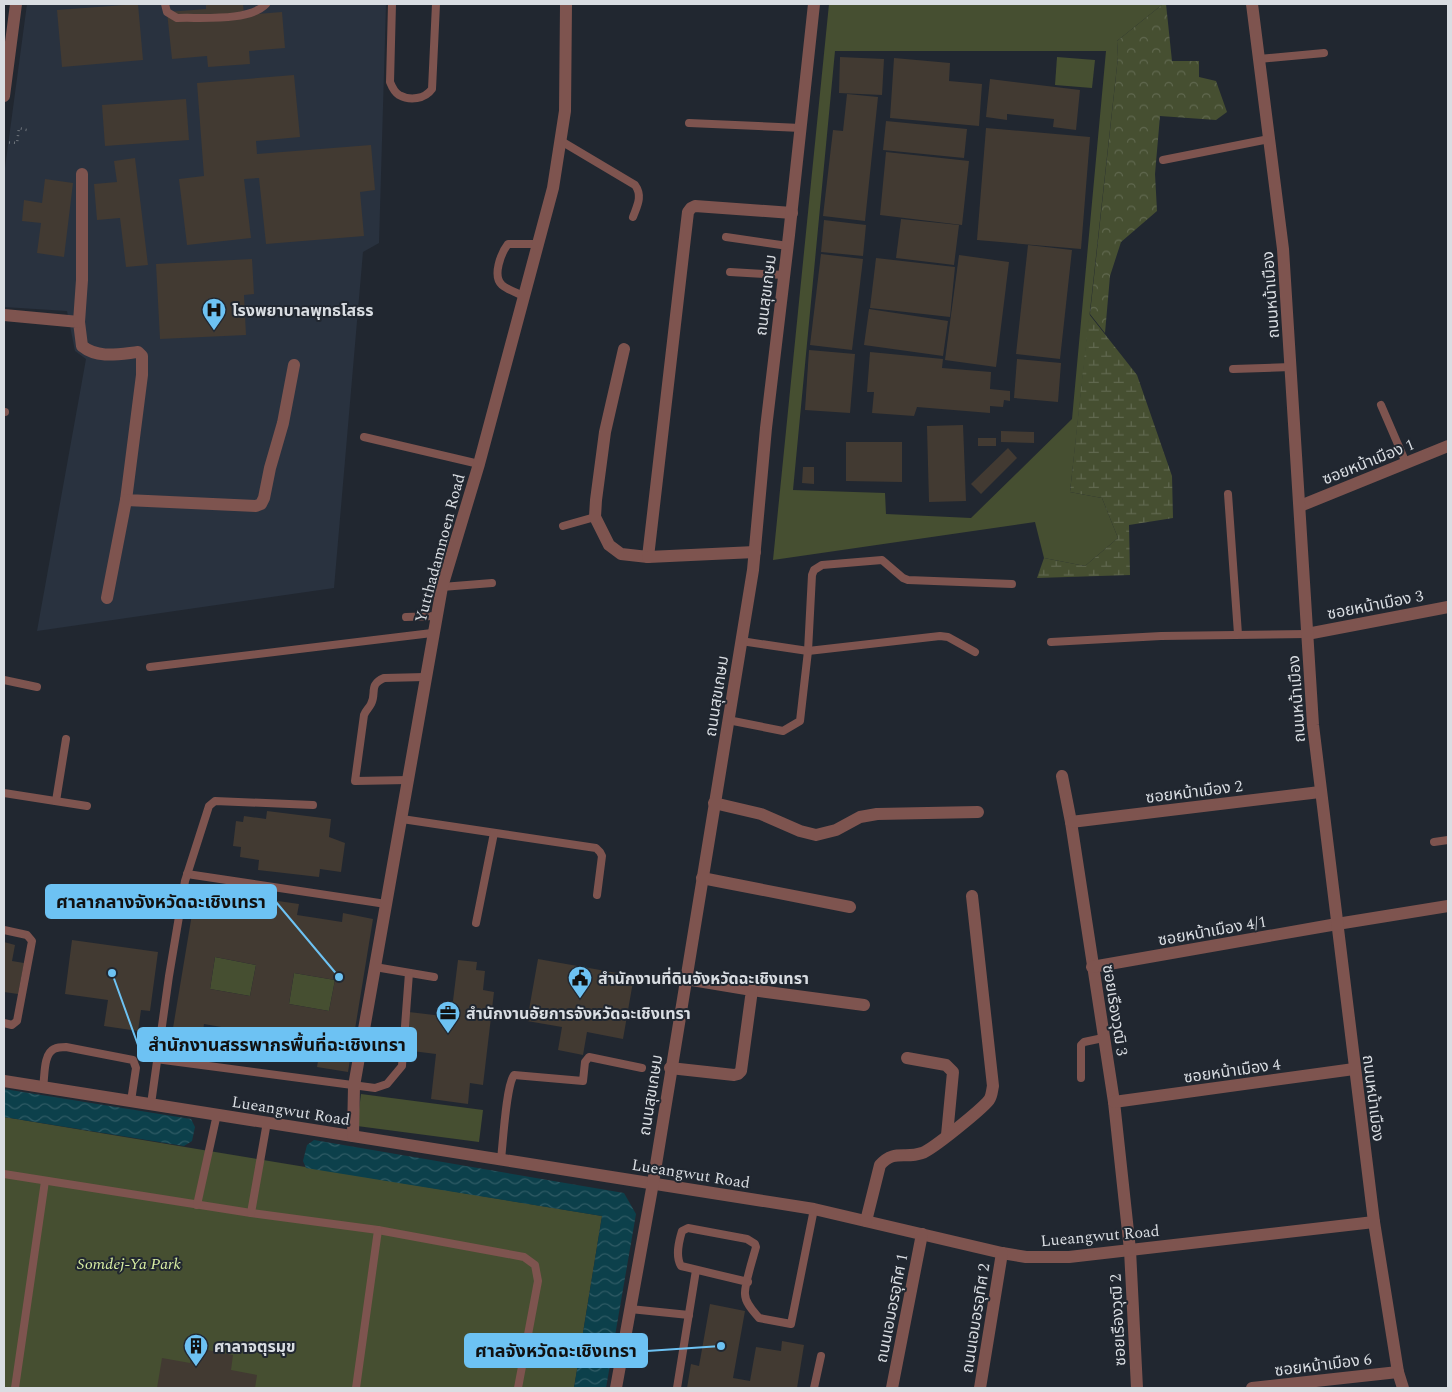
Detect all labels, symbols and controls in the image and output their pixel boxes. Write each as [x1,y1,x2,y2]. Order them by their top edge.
street label: ถนนหน้าเมือง [1256,251,1286,339]
street label: ถนนสุขเกษม [749,253,783,337]
hospital icon: โรงพยาบาลพุทธโสธร [201,297,227,331]
place label: โรงพยาบาลพุทธโสธร [232,299,373,323]
street label: ซอยหน้าเมือง 1 [1319,433,1418,491]
street label: Yutthadamnoen Road [408,471,471,626]
street label: ซอยหน้าเมือง 3 [1325,584,1425,626]
street label: ถนนสุขเกษม [699,654,735,738]
street label: ถนนหน้าเมือง [1282,655,1312,743]
street label: ซอยหน้าเมือง 2 [1144,774,1244,810]
callout: ศาลากลางจังหวัดฉะเชิงเทรา [46,885,276,918]
text: ศาลากลางจังหวัดฉะเชิงเทรา [56,889,266,916]
street label: ซอยหน้าเมือง 4/1 [1156,910,1268,952]
street label: ซอยเรืองวุฒิ 3 [1096,963,1134,1057]
public building icon: สำนักงานที่ดินจังหวัดฉะเชิงเทรา [567,965,593,999]
place label: สำนักงานที่ดินจังหวัดฉะเชิงเทรา [598,967,809,991]
office icon: สำนักงานอัยการจังหวัดฉะเชิงเทรา [435,1000,461,1034]
place label: สำนักงานอัยการจังหวัดฉะเชิงเทรา [466,1002,691,1026]
callout: สำนักงานสรรพากรพื้นที่ฉะเชิงเทรา [138,1028,416,1061]
text: สำนักงานสรรพากรพื้นที่ฉะเชิงเทรา [148,1032,406,1059]
street label: ซอยหน้าเมือง 4 [1182,1052,1282,1090]
street label: ถนนสุขเกษม [633,1053,669,1137]
street label: ถนนหน้าเมือง [1356,1053,1390,1143]
street label: Lueangwut Road [230,1090,352,1132]
street label: Lueangwut Road [630,1153,752,1195]
street label: Lueangwut Road [1040,1219,1161,1253]
park label: Somdej-Ya Park [77,1252,182,1276]
street label: ถนนเอมอรอุทิศ 1 [870,1252,914,1365]
street label: ถนนเอมอรอุทิศ 2 [955,1262,997,1375]
street label: ซอยเรืองวุฒิ 2 [1104,1273,1132,1367]
building icon: ศาลาจตุรมุข [183,1333,209,1367]
callout: ศาลจังหวัดฉะเชิงเทรา [465,1334,647,1367]
place label: ศาลาจตุรมุข [214,1335,296,1359]
text: ศาลจังหวัดฉะเชิงเทรา [475,1338,637,1365]
street label: ซอยหน้าเมือง 6 [1273,1347,1373,1383]

